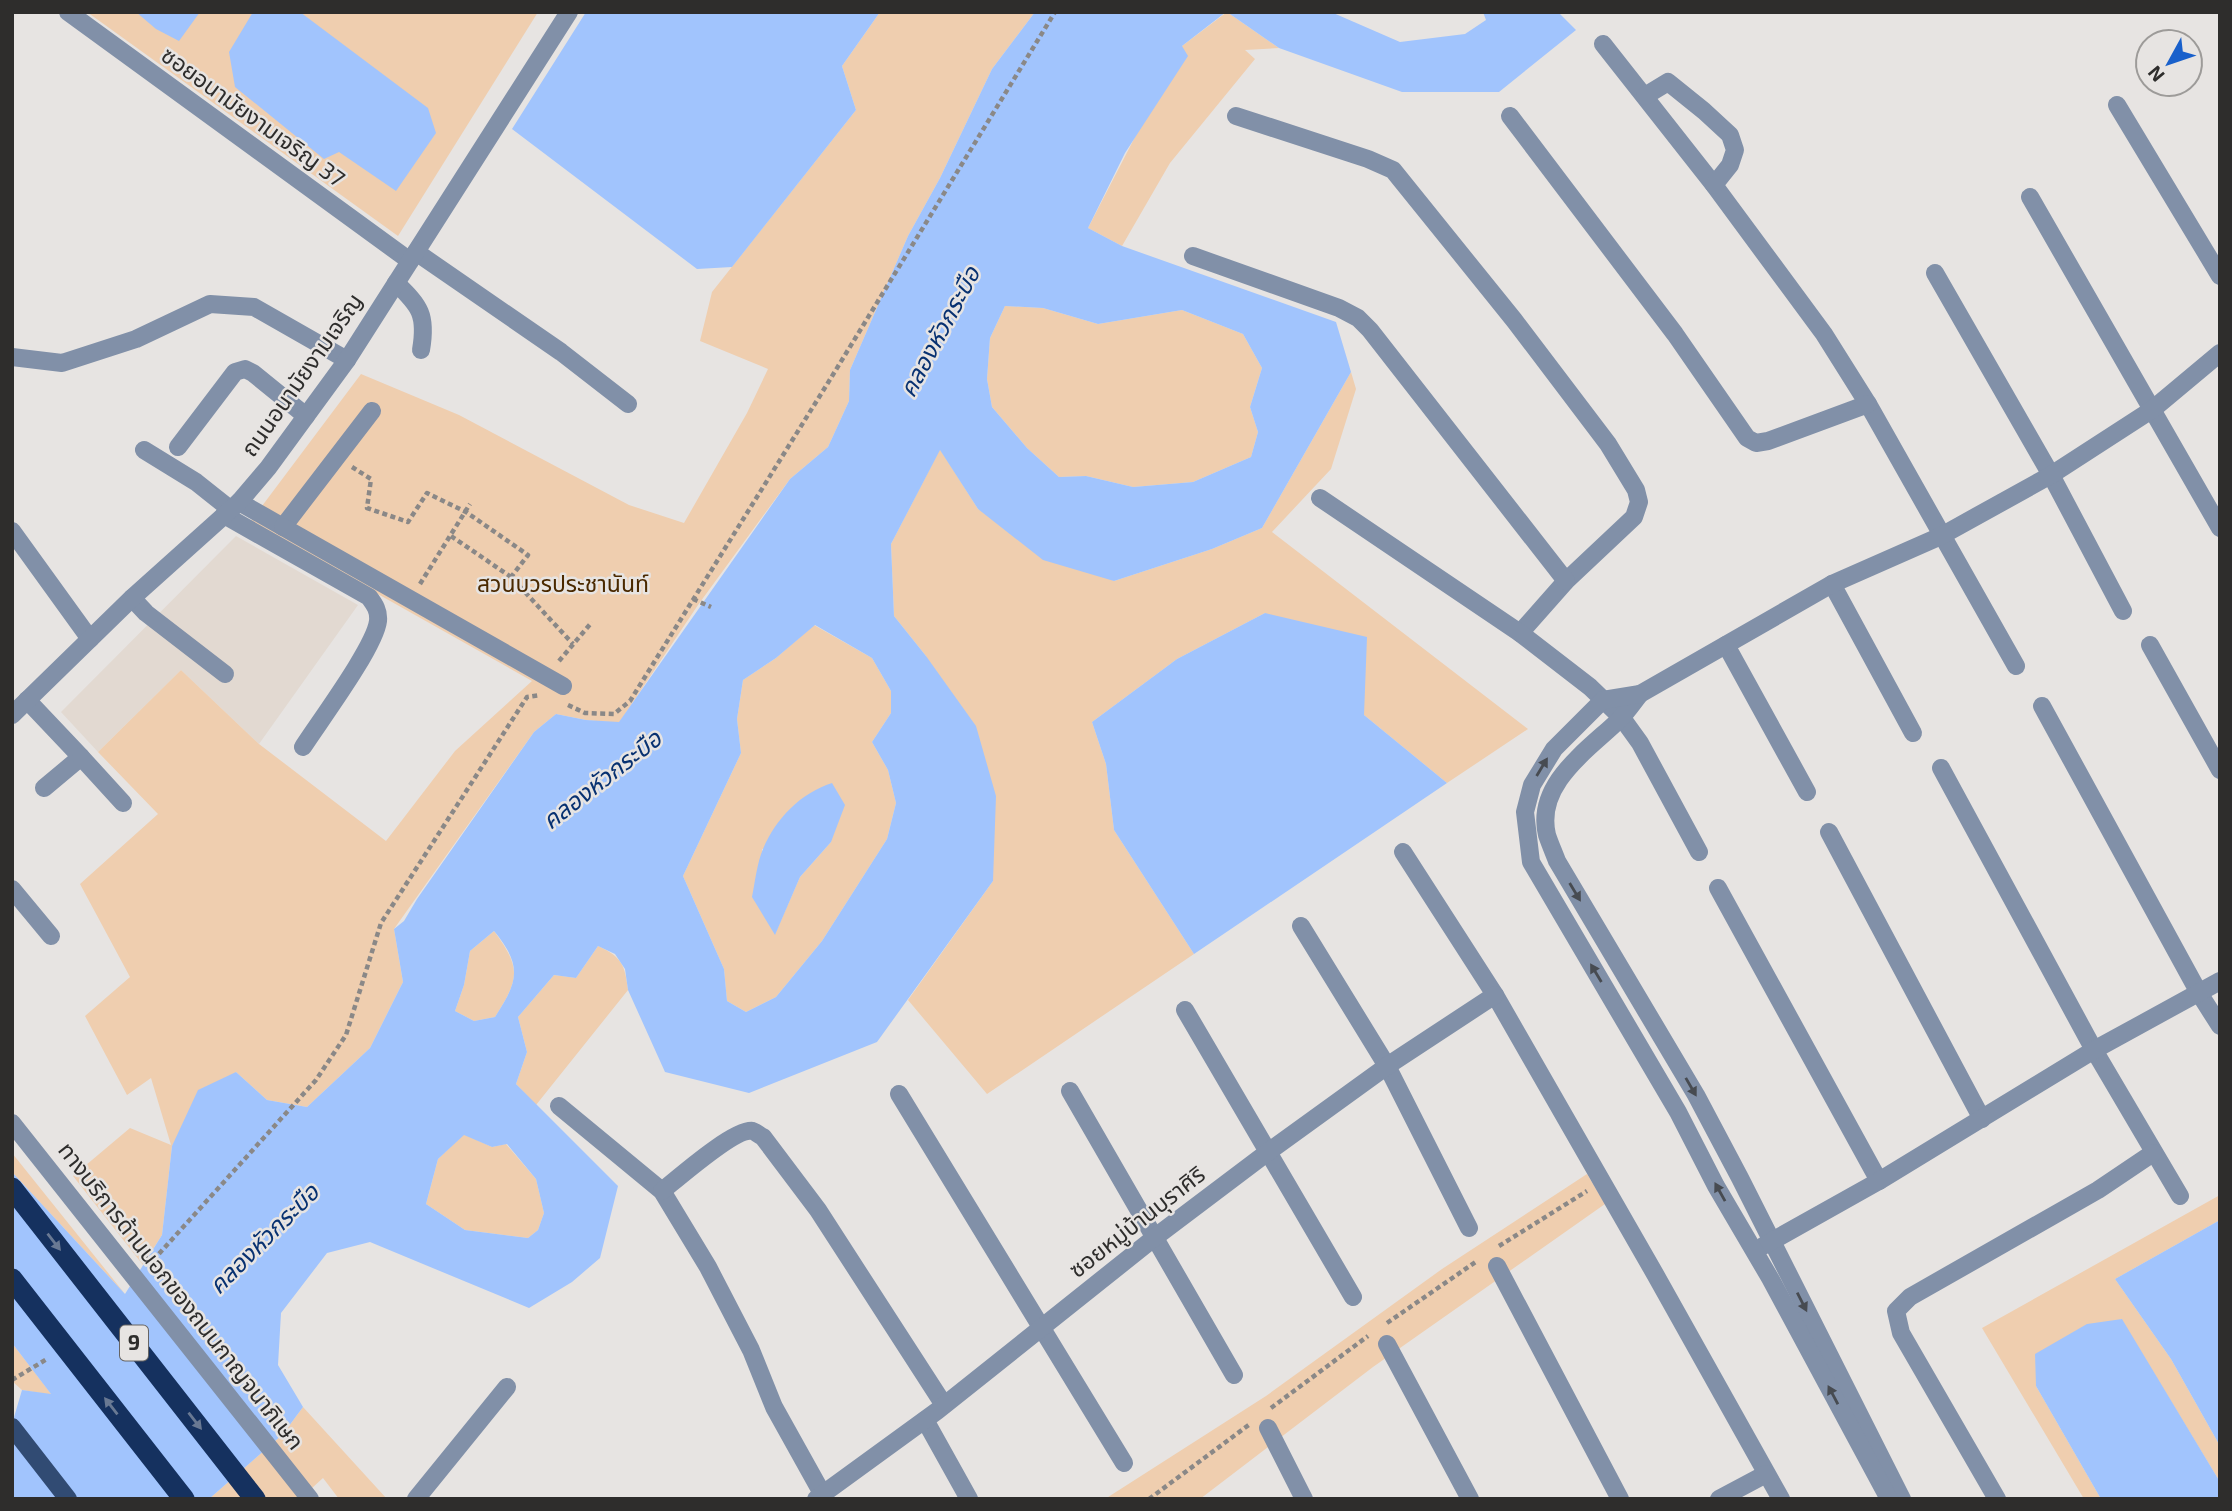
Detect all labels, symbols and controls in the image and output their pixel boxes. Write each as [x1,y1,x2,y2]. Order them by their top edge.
north arrow [2134,28,2204,98]
street label: ซอยอนามัยงามเจริญ 37 [156,40,351,192]
text: N [2142,62,2169,87]
water label: คลองหัวกระบือ [892,260,986,401]
street label: ถนนอนามัยงามเจริญ [234,287,368,461]
park label: สวนบวรประชานันท์ [477,569,649,597]
water label: คลองหัวกระบือ [536,722,668,834]
one-way arrow [1536,758,1548,777]
one-way arrow [1569,882,1581,901]
one-way arrow [1590,963,1602,982]
one-way arrow [1685,1078,1697,1097]
street label: ทางบริการด้านนอกของถนนกาญจนาภิเษก [53,1136,311,1455]
street label: ซอยหมู่บ้านบุราศิริ [1063,1159,1211,1285]
water label: คลองหัวกระบือ [202,1176,325,1299]
one-way arrow [1714,1182,1726,1202]
one-way arrow [47,1232,62,1250]
one-way arrow [1797,1292,1808,1312]
road number: 9 [120,1326,148,1360]
one-way arrow [1827,1386,1839,1405]
one-way arrow [104,1398,119,1416]
one-way arrow [187,1412,201,1430]

